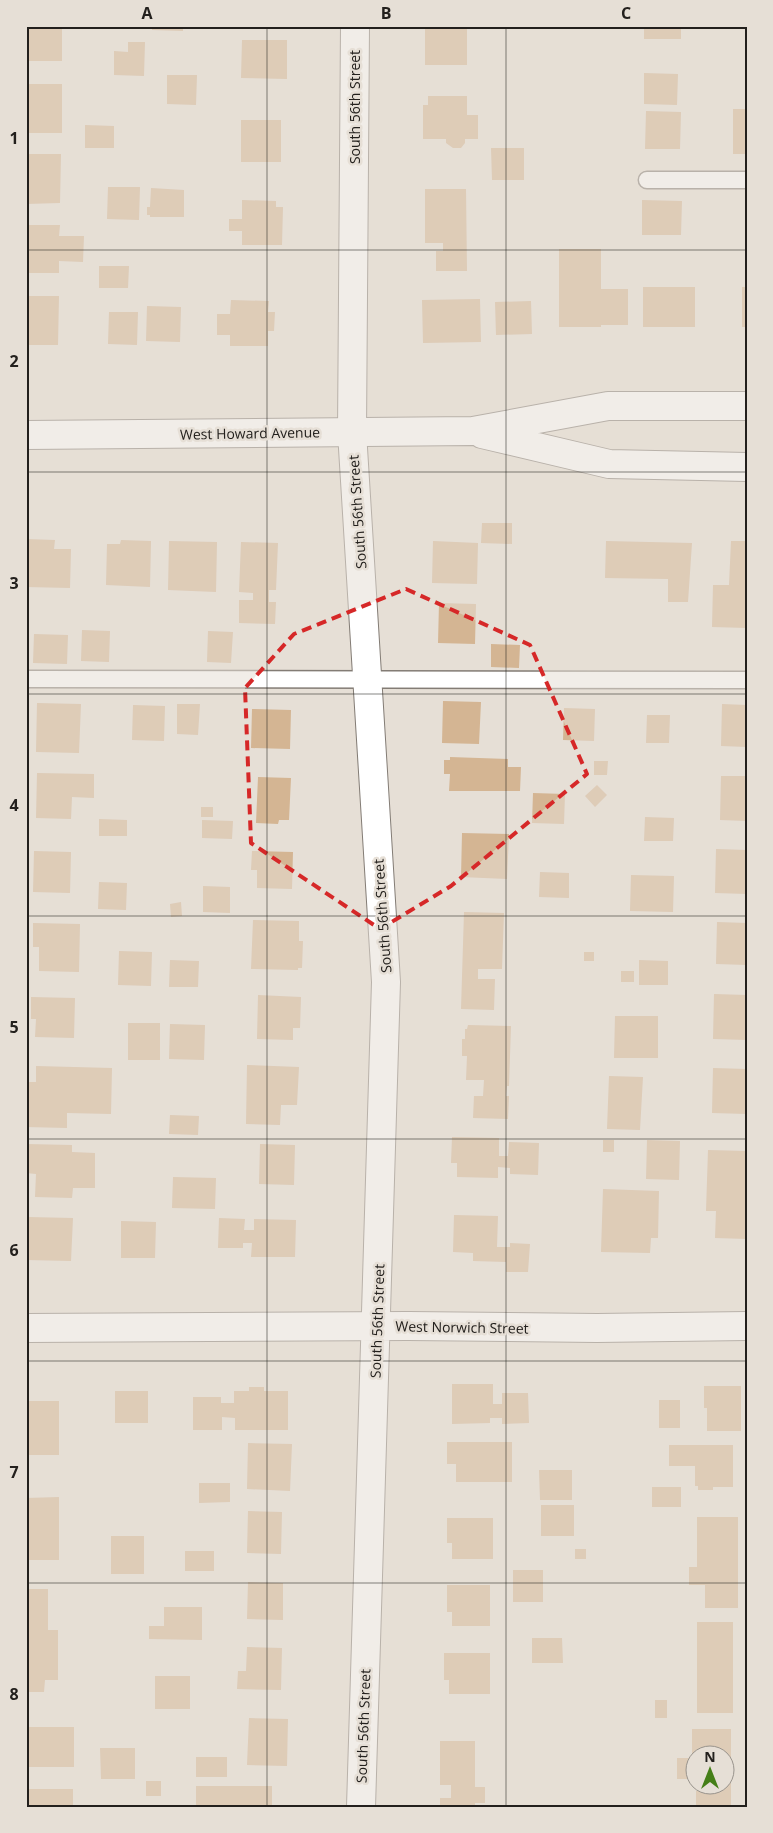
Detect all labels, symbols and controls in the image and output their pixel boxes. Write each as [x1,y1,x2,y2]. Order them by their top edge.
text: A [141,2,153,24]
text: B [381,2,391,24]
text: C [621,2,631,24]
street label: South 56th Street [345,50,364,164]
text: 1 [9,127,19,149]
text: 2 [9,350,19,372]
street label: West Howard Avenue [180,422,320,444]
street label: South 56th Street [344,454,370,570]
text: 3 [9,572,19,594]
text: 4 [9,794,19,816]
street label: South 56th Street [369,858,395,974]
text: 5 [9,1016,19,1038]
text: 6 [9,1239,19,1261]
street label: South 56th Street [366,1264,388,1378]
street label: West Norwich Street [395,1316,529,1338]
text: 7 [9,1461,19,1483]
street label: South 56th Street [352,1669,374,1783]
text: 8 [9,1683,19,1705]
north arrow [686,1746,736,1796]
text: N [704,1747,716,1766]

